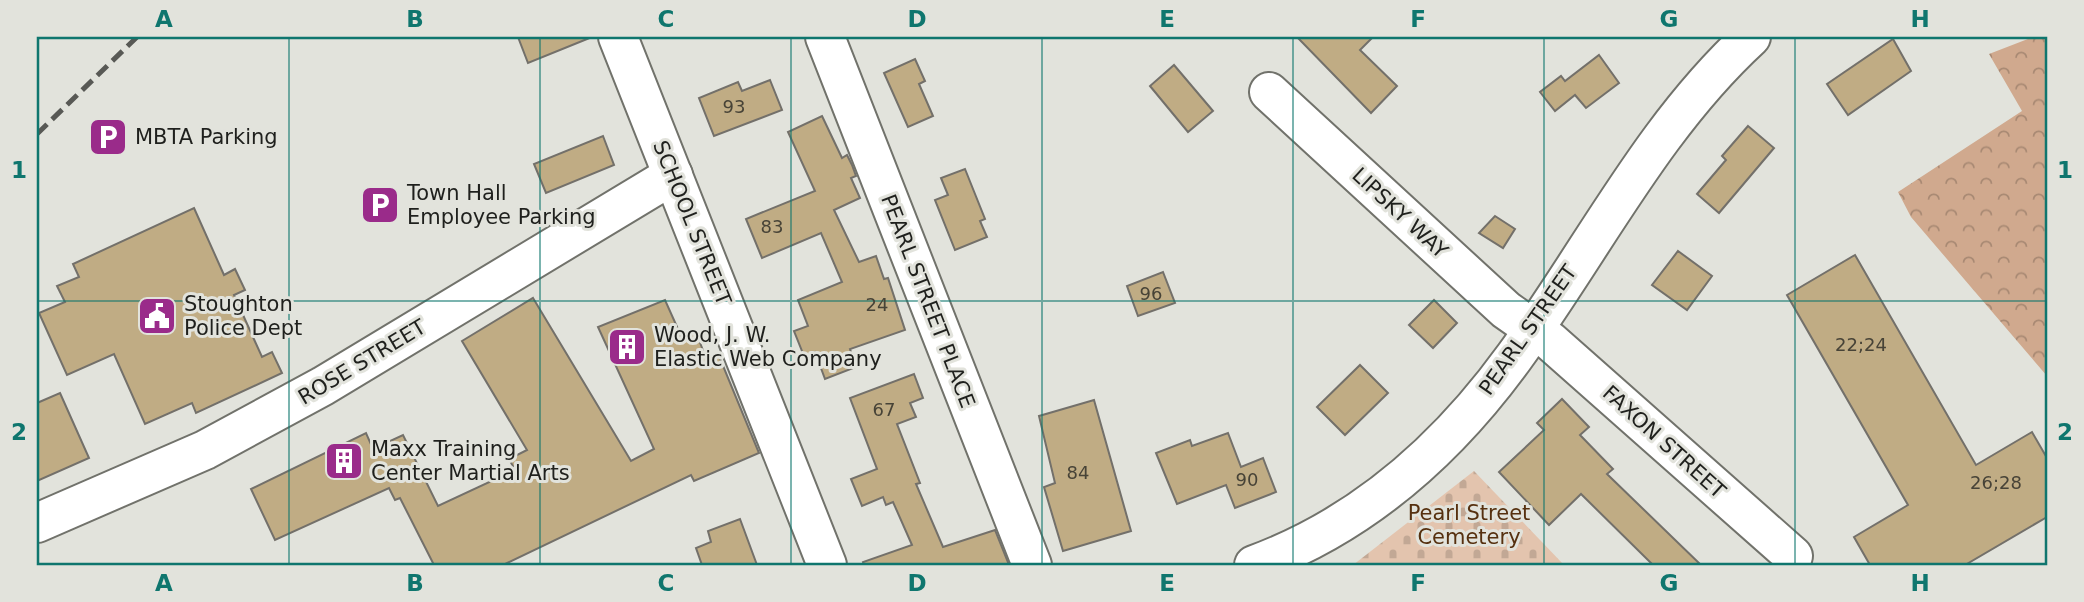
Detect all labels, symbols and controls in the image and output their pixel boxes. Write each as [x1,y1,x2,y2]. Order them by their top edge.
text: A [155,6,173,32]
text: B [406,6,424,32]
text: C [658,6,674,32]
text: D [907,6,927,32]
text: E [1159,6,1175,32]
text: F [1410,6,1426,32]
text: G [1660,6,1678,32]
text: H [1910,6,1930,32]
house number: 93 [723,96,745,117]
parking icon: MBTA Parking [87,116,129,158]
place label: MBTA Parking [135,125,278,149]
street label: SCHOOL STREET [648,137,736,309]
text: 1 [11,157,27,183]
text: 1 [2057,157,2073,183]
street label: LIPSKY WAY [1347,163,1453,263]
place label: Town Hall Employee Parking [406,181,596,229]
parking icon: Town Hall Employee Parking [359,184,401,226]
street label: PEARL STREET PLACE [876,191,980,411]
house number: 83 [761,216,783,237]
street label: PEARL STREET [1474,260,1582,400]
house number: 96 [1140,283,1162,304]
place label: Stoughton Police Dept [184,292,302,340]
house number: 24 [866,294,888,315]
public building icon: Stoughton Police Dept [136,295,178,337]
street label: ROSE STREET [294,314,430,410]
place label: Wood, J. W. Elastic Web Company [654,323,882,371]
building icon: Wood, J. W. Elastic Web Company [606,326,648,368]
house number: 22;24 [1835,334,1887,355]
street label: FAXON STREET [1598,381,1730,503]
house number: 67 [873,399,895,420]
text: 2 [11,419,27,445]
text: 2 [2057,419,2073,445]
place label: Maxx Training Center Martial Arts [371,437,570,485]
building icon: Maxx Training Center Martial Arts [323,440,365,482]
house number: 84 [1067,462,1089,483]
house number: 90 [1236,469,1258,490]
house number: 26;28 [1970,472,2022,493]
park label: Pearl Street Cemetery [1408,501,1530,549]
text: A [155,570,173,596]
text: B [406,570,424,596]
text: C [658,570,674,596]
text: D [907,570,927,596]
text: E [1159,570,1175,596]
text: F [1410,570,1426,596]
text: G [1660,570,1678,596]
text: H [1910,570,1930,596]

